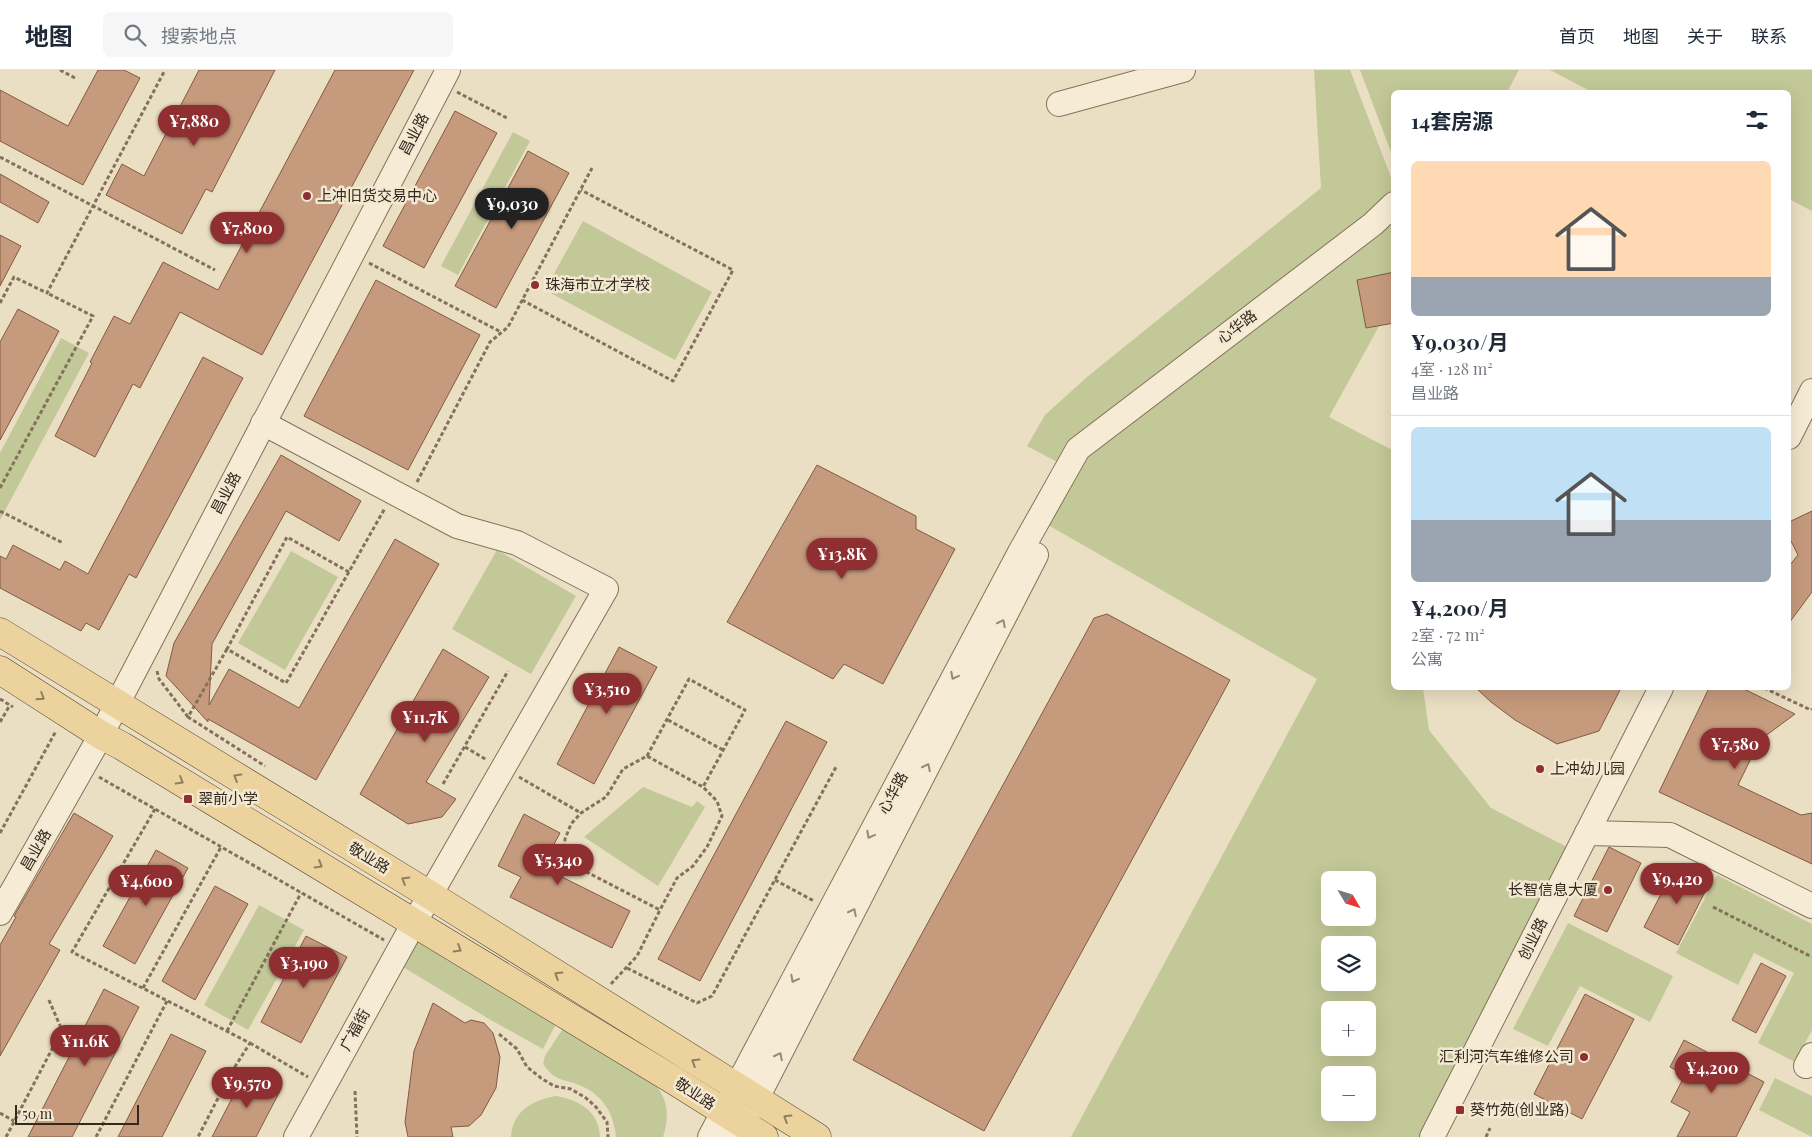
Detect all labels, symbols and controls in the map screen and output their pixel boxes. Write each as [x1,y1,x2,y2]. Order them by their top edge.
search box [103,12,453,57]
text: 地图 [25,19,73,51]
icon: search [121,21,149,49]
text: 搜索地点 [161,22,237,48]
text: 首页 [1559,24,1595,48]
text: 地图 [1623,24,1659,48]
text: 关于 [1687,24,1723,48]
text: 联系 [1751,24,1787,48]
pin: ¥7,880 [153,104,235,147]
text: 14套房源 [1411,106,1493,134]
icon: filters [1743,106,1771,134]
street label: 昌业路 [394,109,433,158]
text: ¥7,880 [169,110,219,131]
place label: 上冲旧货交易中心 [317,185,437,205]
pin: ¥9,030 [471,188,553,230]
marker: 上冲旧货交易中心 [301,190,313,202]
text: ¥9,030 [486,193,538,214]
icon: home [1546,194,1636,284]
pin: ¥7,800 [206,212,288,254]
text: ¥7,800 [221,217,273,238]
place label: 珠海市立才学校 [545,274,650,294]
marker: 珠海市立才学校 [529,279,541,291]
street label: 心华路 [1212,305,1260,348]
text: ¥9,030/月 [1411,327,1509,355]
text: 4室 · 128 m² [1411,358,1493,379]
text: 昌业路 [1411,382,1459,403]
icon: home [1546,459,1636,549]
street label: 昌业路 [206,468,245,517]
pin: ¥13.8K [801,538,883,580]
text: ¥13.8K [817,543,867,564]
text: ¥4,200/月 [1411,593,1509,621]
one-way arrow [996,619,1006,628]
text: 2室 · 72 m² [1411,624,1485,645]
text: 公寓 [1411,648,1443,669]
one-way arrow [950,671,960,680]
pin: ¥3,510 [566,672,648,715]
text: ¥3,510 [584,678,630,699]
one-way arrow [36,690,45,700]
pin: ¥11.7K [384,700,466,743]
text: ¥11.7K [402,706,448,727]
pin: ¥7,580 [1694,728,1776,770]
text: ¥7,580 [1711,733,1759,754]
place label: 上冲幼儿园 [1550,758,1625,778]
marker: 上冲幼儿园 [1534,763,1546,775]
one-way arrow [921,764,931,773]
street label: 心华路 [873,768,912,817]
one-way arrow [233,773,242,783]
one-way arrow [174,775,183,785]
place label: 翠前小学 [198,788,258,808]
marker: 翠前小学 [182,793,194,805]
street label: 昌业路 [15,825,55,874]
one-way arrow [866,830,876,839]
street label: 敬业路 [345,837,394,877]
pin: ¥5,340 [517,844,599,886]
text: ¥5,340 [534,849,582,870]
one-way arrow [313,859,322,869]
pin: ¥9,420 [1636,862,1718,905]
pin: ¥4,600 [105,864,187,907]
text: ¥9,420 [1651,868,1703,889]
text: ¥4,600 [119,870,173,891]
north arrow [1321,871,1376,926]
map controls [1321,871,1376,1121]
one-way arrow [402,876,411,886]
place label: 长智信息大厦 [1508,879,1598,899]
marker: 长智信息大厦 [1602,884,1614,896]
one-way arrow [847,908,857,917]
street label: 创业路 [1513,914,1551,963]
button: layers [1321,936,1376,991]
one-way arrow [452,943,461,953]
pin: ¥3,190 [263,946,345,989]
text: ¥3,190 [280,952,328,973]
one-way arrow [554,972,563,982]
one-way arrow [790,974,800,983]
button: + [1321,1001,1376,1056]
street label: 广福街 [334,1005,374,1054]
pin: ¥11.6K [44,1024,126,1067]
text: ¥11.6K [61,1030,109,1051]
place label: 汇利河汽车维修公司 [1439,1046,1574,1066]
marker: 汇利河汽车维修公司 [1578,1051,1590,1063]
one-way arrow [772,1052,782,1061]
pin: ¥4,200 [1671,1052,1753,1094]
text: ¥4,200 [1686,1057,1738,1078]
one-way arrow [692,1059,701,1068]
pin: ¥9,570 [206,1066,288,1109]
button: − [1321,1066,1376,1121]
text: ¥9,570 [223,1072,271,1093]
street label: 敬业路 [671,1073,720,1114]
place label: 葵竹苑(创业路) [1470,1099,1569,1119]
scale bar [15,1102,139,1125]
text: 50 m [22,1104,52,1123]
marker: 葵竹苑(创业路) [1454,1104,1466,1116]
one-way arrow [783,1115,792,1125]

